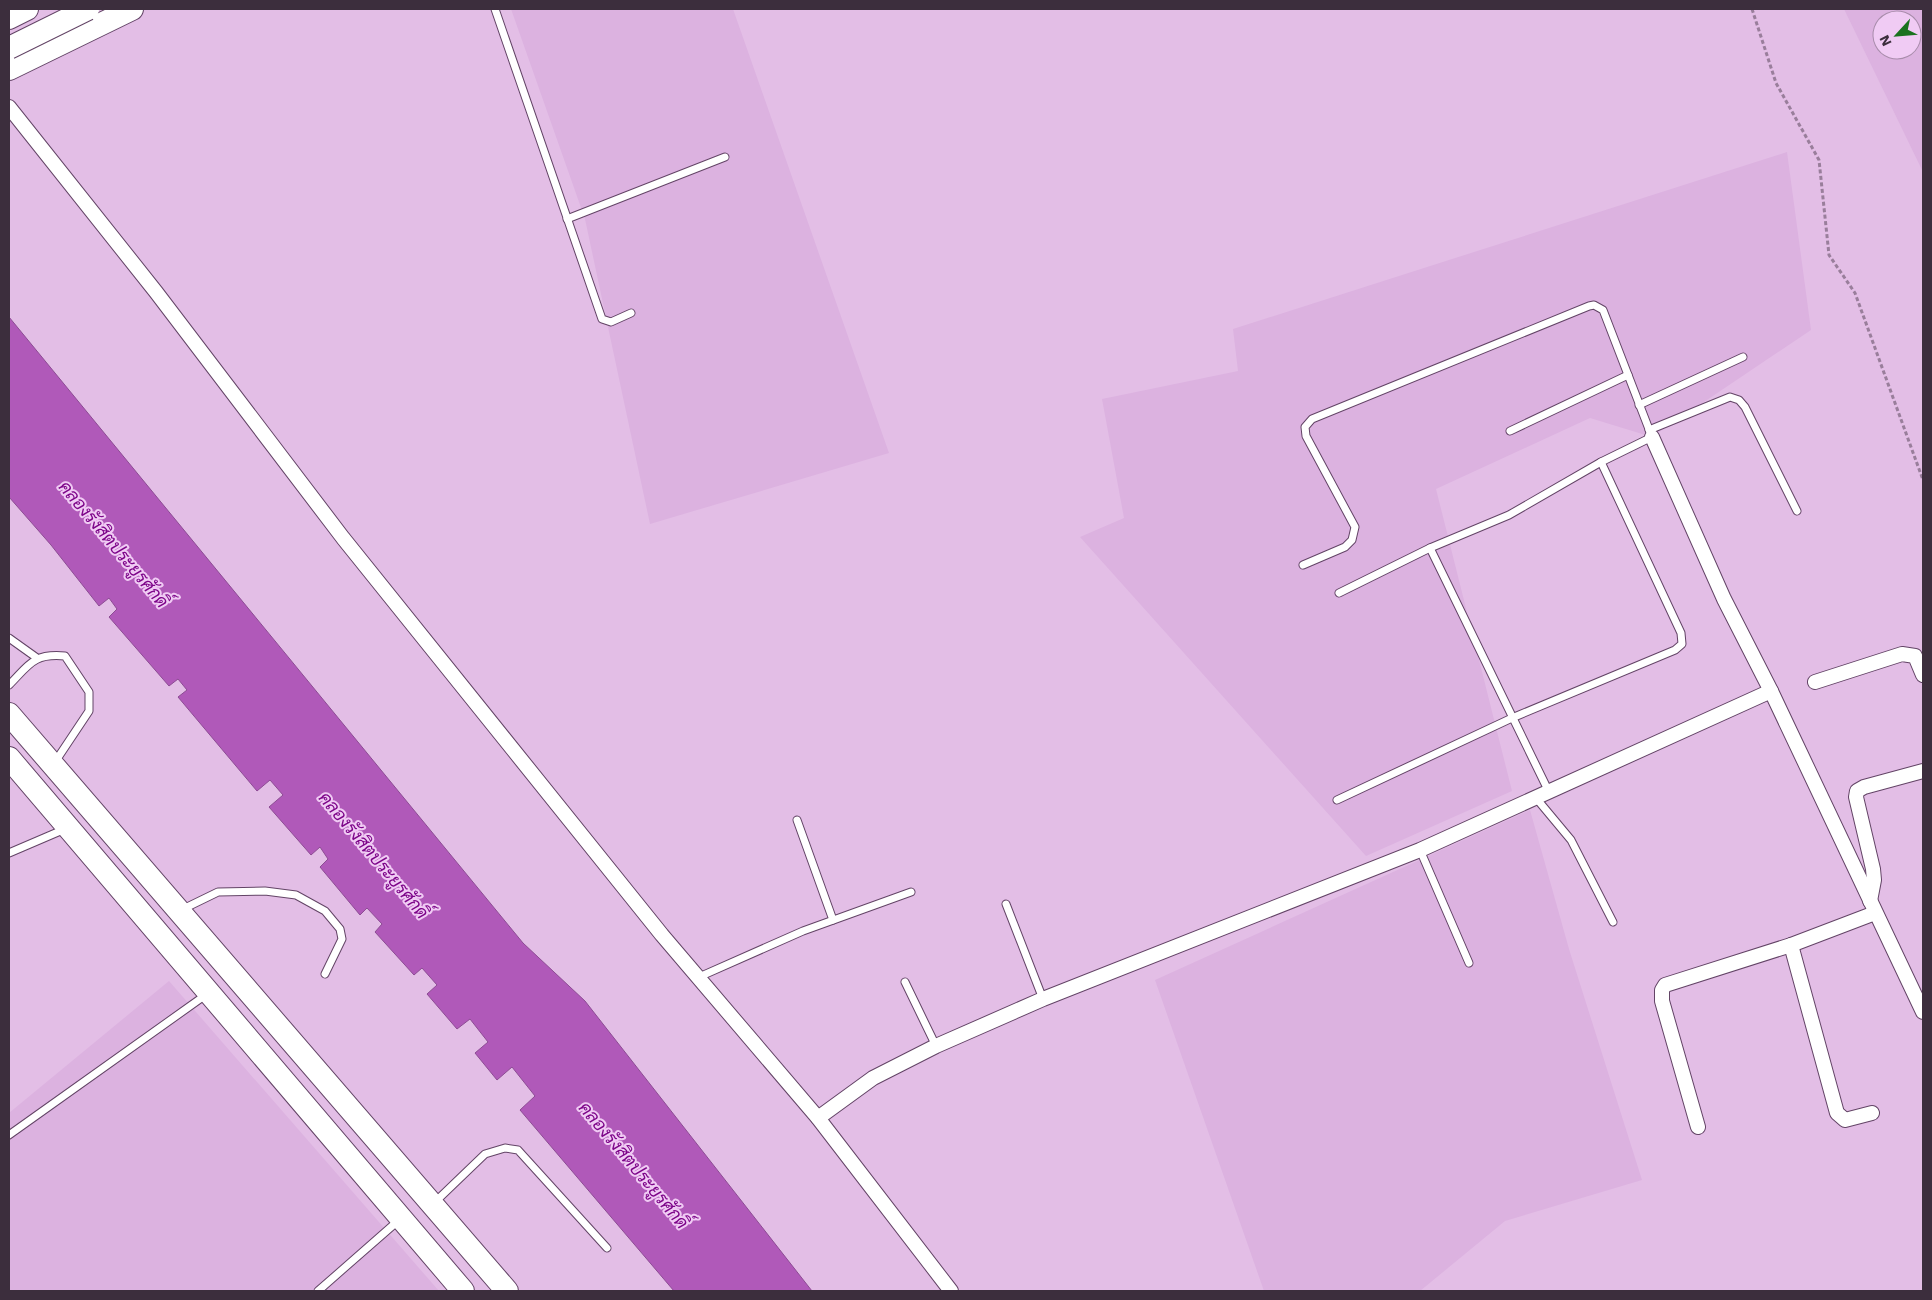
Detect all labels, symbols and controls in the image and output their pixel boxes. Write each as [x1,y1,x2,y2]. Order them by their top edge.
north arrow [1872,10,1922,60]
text: N [1876,33,1895,49]
water label: คลองรังสิตประยูรศักดิ์ [52,473,180,617]
water label: คลองรังสิตประยูรศักดิ์ [312,784,440,928]
water label: คลองรังสิตประยูรศักดิ์ [572,1094,700,1238]

